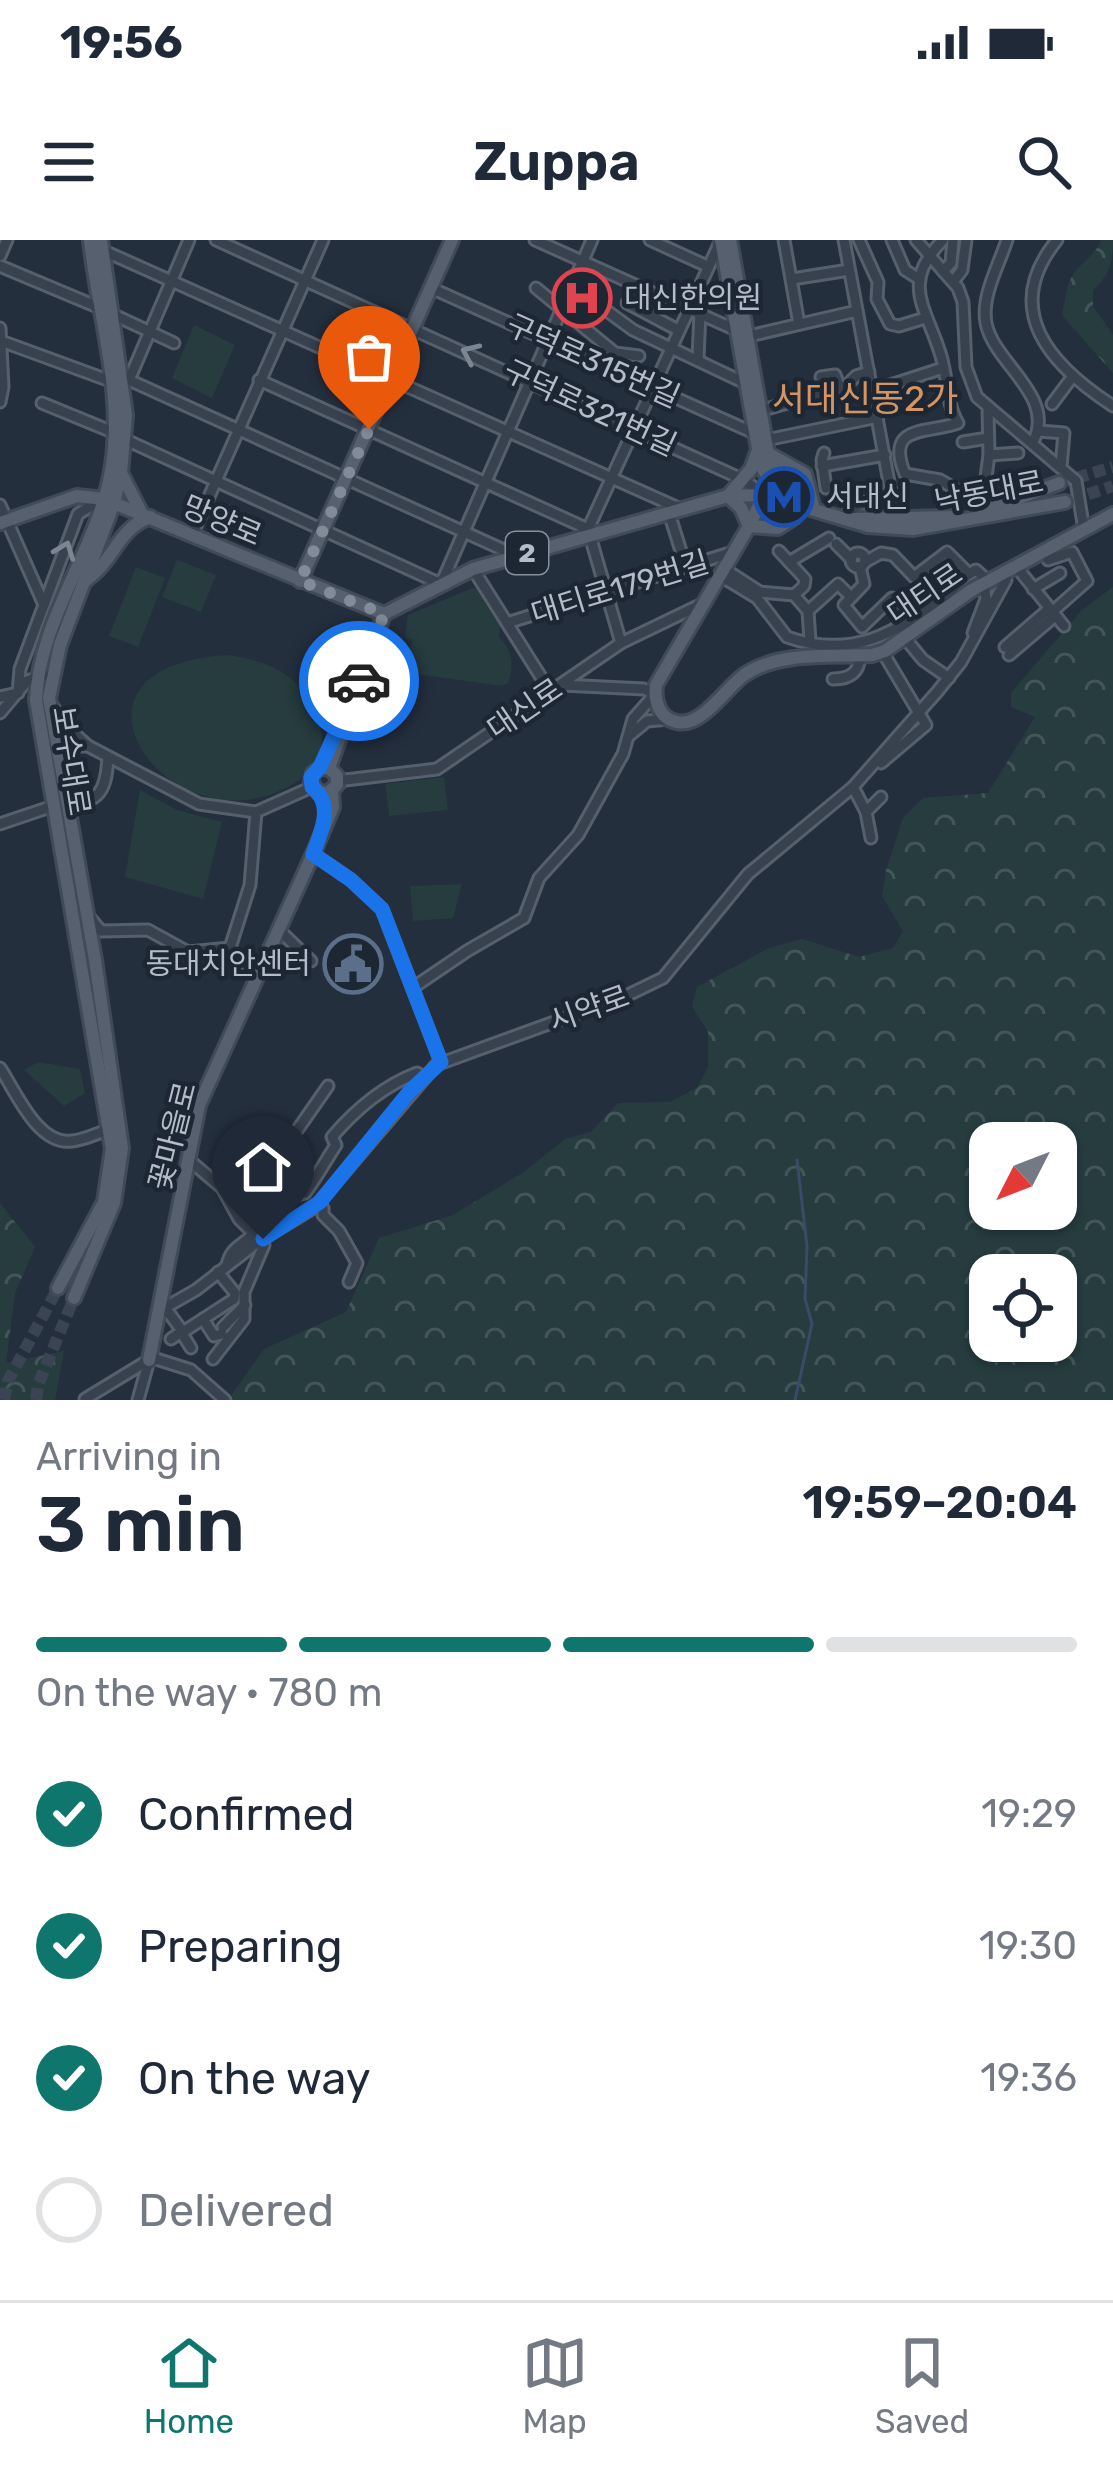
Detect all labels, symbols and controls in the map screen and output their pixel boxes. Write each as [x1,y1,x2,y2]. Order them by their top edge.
text: 19:56 [60,16,183,69]
icon: menu [36,129,102,195]
icon: search [1011,129,1077,195]
text: Zuppa [473,130,640,194]
hospital icon: 대신한의원 [551,267,613,329]
place label: 대신한의원 [624,280,762,316]
pin [318,306,420,429]
street label: 구덕로315번길 [501,307,685,415]
icon: bag [336,324,402,390]
one-way arrow [461,344,482,368]
street label: 구덕로321번길 [498,352,682,464]
district label: 서대신동2가 [772,377,958,420]
street label: 낙동대로 [931,464,1047,520]
metro station icon: 서대신 [753,466,815,528]
place label: 서대신 [826,479,909,515]
street label: 망양로 [177,488,267,554]
road number: 2 [506,532,548,574]
one-way arrow [51,540,75,561]
street label: 대티로179번길 [527,544,713,632]
street label: 대티로 [881,556,969,632]
courier [299,621,419,741]
icon: car [326,648,392,714]
street label: 대신로 [481,671,569,747]
street label: 보수대로 [45,704,97,818]
public building icon: 동대치안센터 [322,933,384,995]
place label: 동대치안센터 [145,946,311,982]
street label: 시약로 [544,978,634,1040]
street label: 꽃마을로 [142,1078,204,1194]
pin [212,1116,314,1239]
north arrow [969,1122,1077,1230]
map controls [969,1122,1077,1362]
icon: home [230,1134,296,1200]
button: locate [969,1254,1077,1362]
text: Arriving in [36,1434,222,1480]
text: 19:59–20:04 [802,1476,1077,1529]
text: 3 min [36,1478,245,1571]
text: On the way · 780 m [36,1670,382,1716]
icon: check [36,1781,102,1847]
text: Confirmed [138,1788,355,1841]
text: 19:29 [981,1791,1077,1837]
icon: check [36,1913,102,1979]
text: Preparing [138,1920,343,1973]
text: 19:30 [979,1923,1077,1969]
icon: check [36,2045,102,2111]
text: On the way [138,2052,371,2105]
text: 19:36 [980,2055,1077,2101]
text: Delivered [138,2184,334,2237]
tab: Home [144,2330,234,2441]
tab: Map [522,2330,588,2441]
tab: Saved [875,2330,969,2441]

